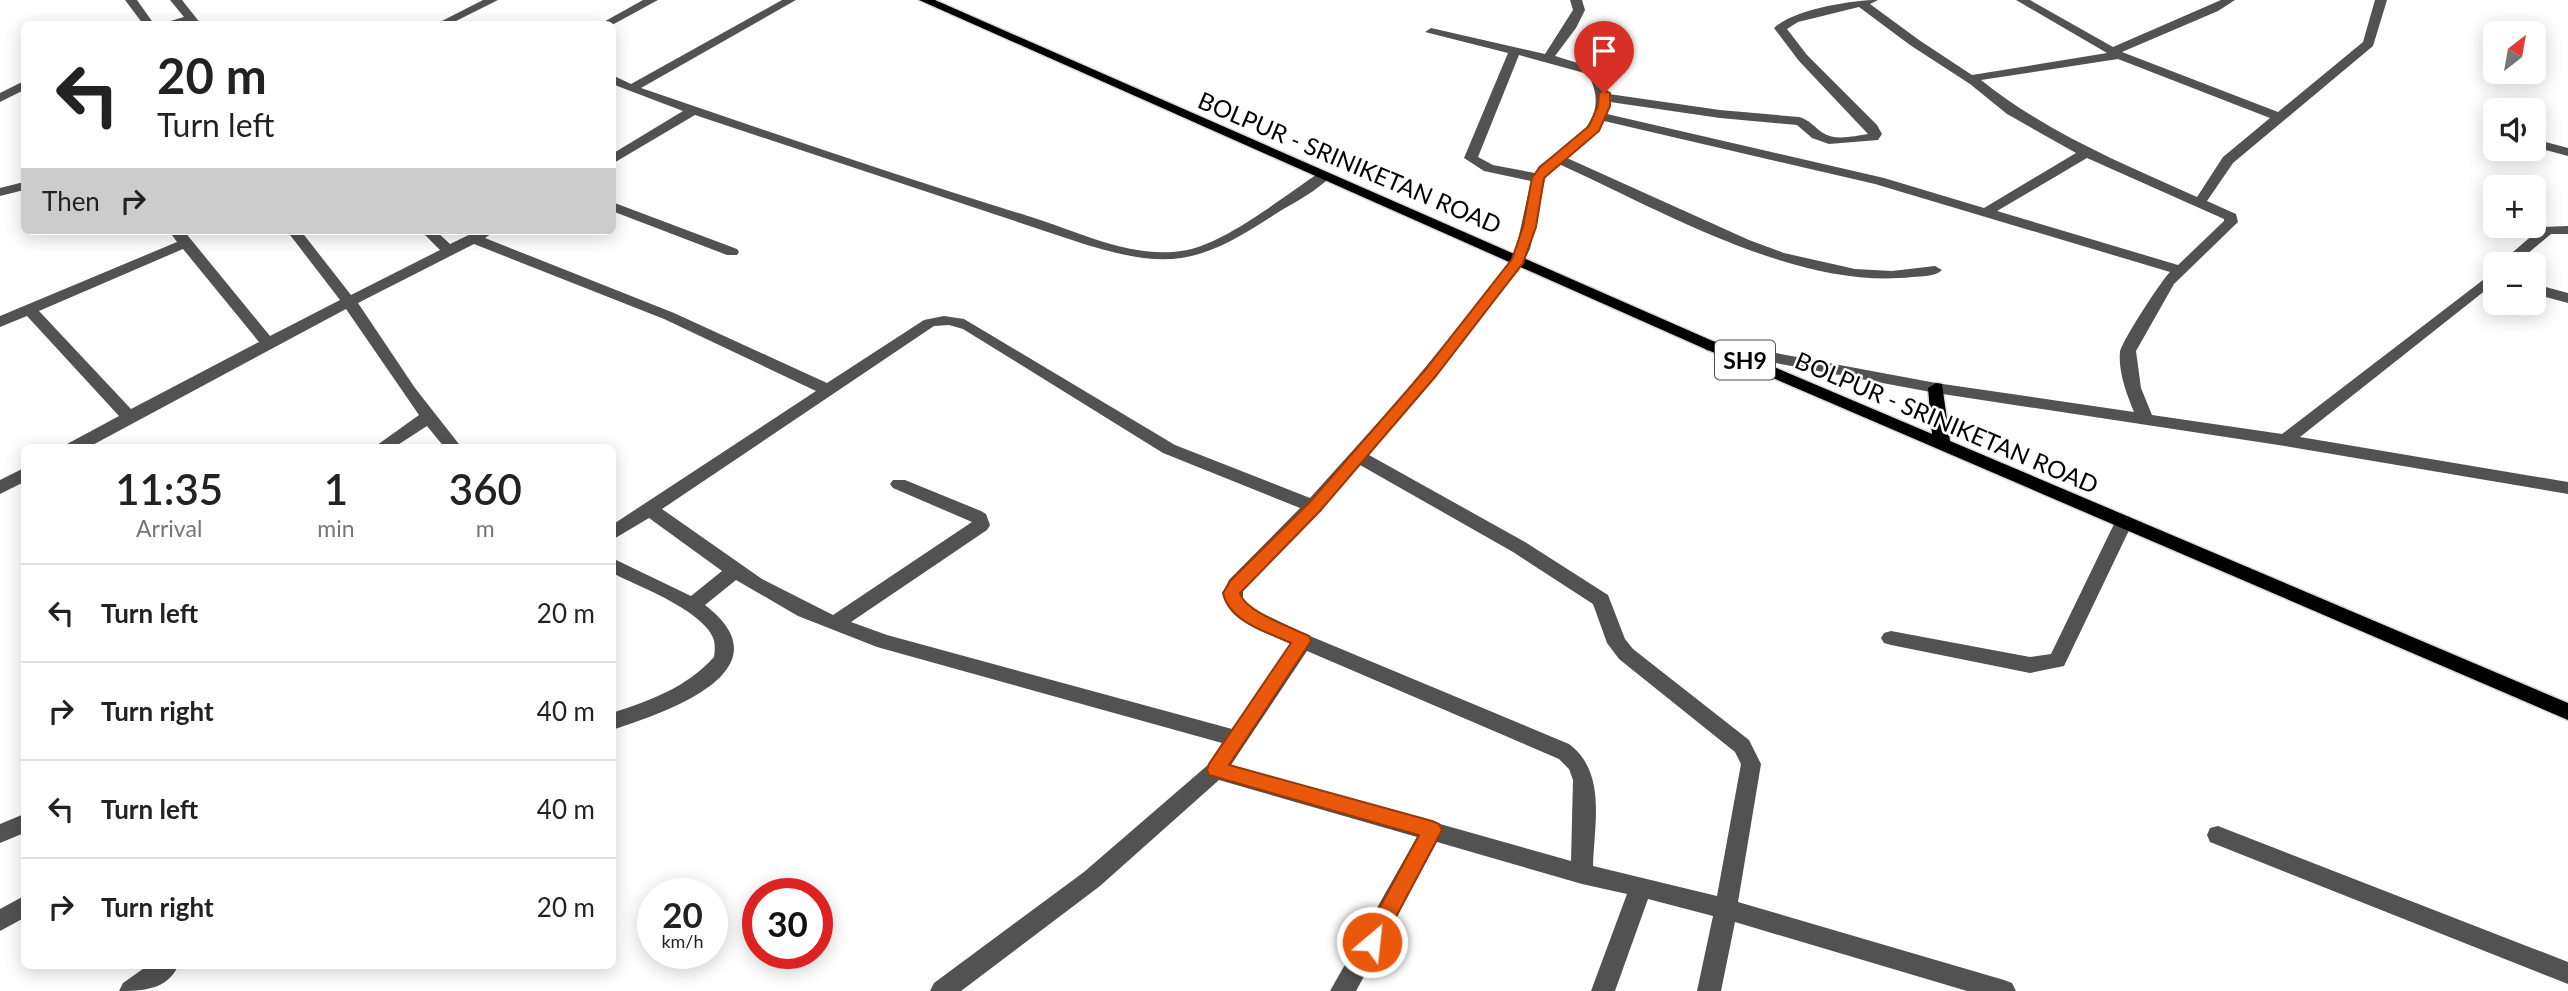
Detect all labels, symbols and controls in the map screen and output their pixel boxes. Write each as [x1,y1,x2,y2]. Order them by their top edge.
pin [1574,21,1634,93]
north arrow [2483,21,2546,84]
map controls [2483,21,2546,315]
icon: arrive [1585,32,1623,70]
text: 20 m [157,46,267,104]
icon: left [42,49,133,140]
street label: BOLPUR - SRINIKETAN ROAD [1194,85,1506,239]
button: sound [2483,98,2546,161]
text: Turn left [157,105,274,144]
button: + [2483,175,2546,238]
icon: right [114,182,152,220]
text: Then [42,185,100,217]
button: − [2483,252,2546,315]
road number: SH9 [1715,340,1775,380]
street label: BOLPUR - SRINIKETAN ROAD [1791,345,2103,499]
text: 11:35 [115,464,223,514]
text: 1 [324,464,348,514]
text: 360 [449,464,522,514]
text: Arrival [136,514,202,542]
text: min [317,514,355,542]
text: m [476,514,495,542]
icon: left [42,594,80,632]
text: Turn left [101,597,198,629]
text: 20 m [537,597,595,629]
icon: right [42,692,80,730]
text: Turn right [101,695,214,727]
text: 40 m [537,695,595,727]
icon: left [42,790,80,828]
text: Turn left [101,793,198,825]
text: 40 m [537,793,595,825]
speed limit sign: 30 [742,878,833,969]
icon: right [42,888,80,926]
text: Turn right [101,891,214,923]
text: 20 m [537,891,595,923]
text: 20 [662,893,703,935]
position arrow [1335,905,1409,979]
text: km/h [661,930,704,952]

